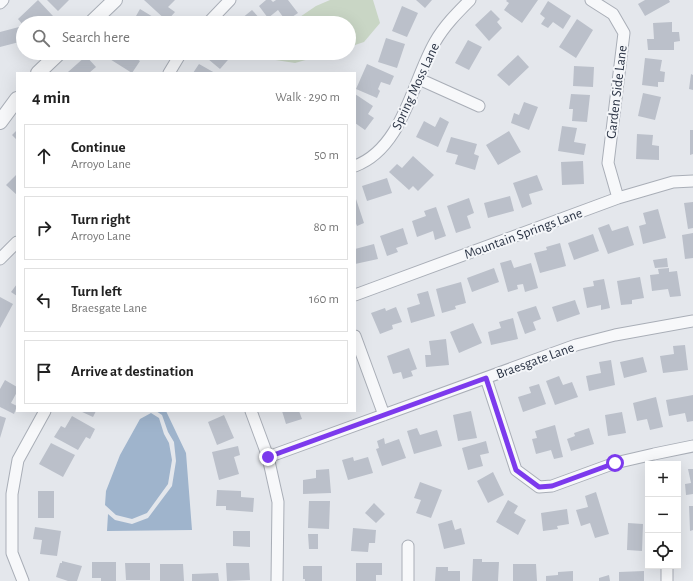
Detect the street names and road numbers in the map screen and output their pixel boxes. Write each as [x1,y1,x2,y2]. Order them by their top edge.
street label: Spring Moss Lane [390,41,442,132]
street label: Garden Side Lane [604,45,630,140]
street label: Mountain Springs Lane [462,206,584,262]
street label: Braesgate Lane [495,340,576,382]

